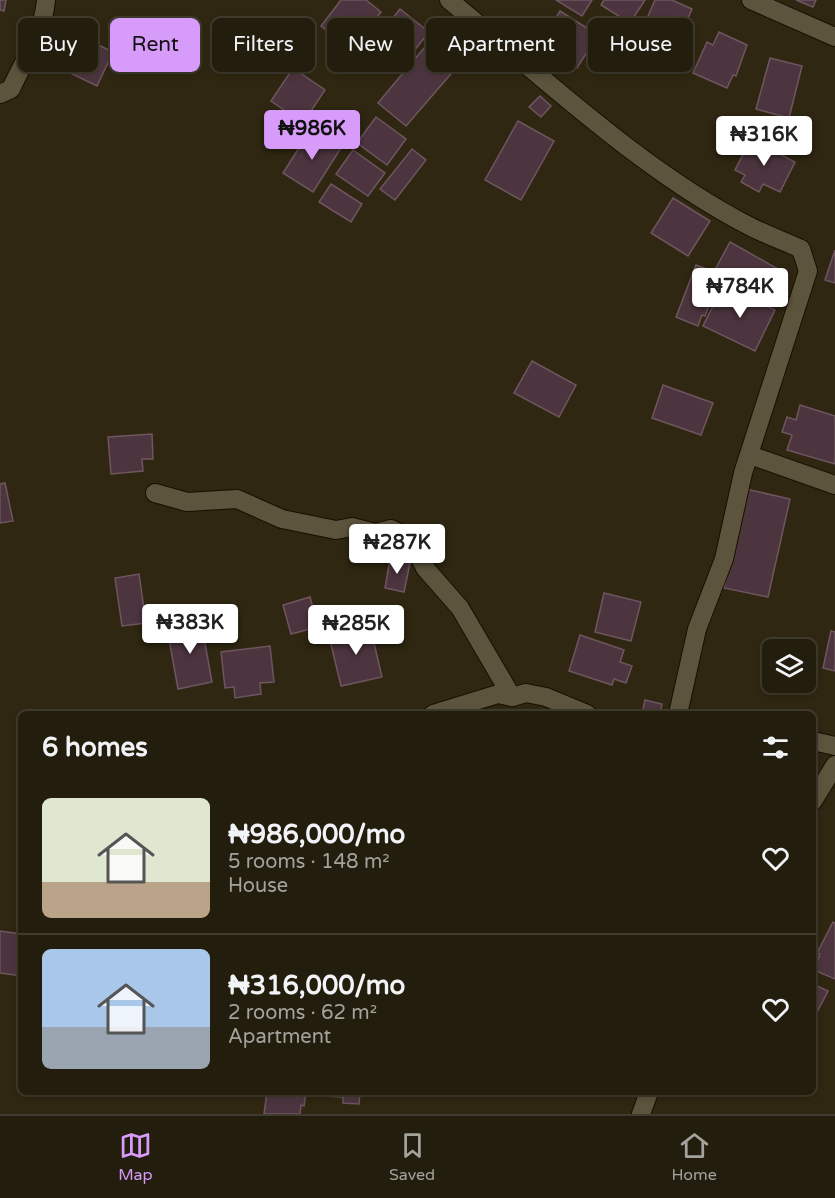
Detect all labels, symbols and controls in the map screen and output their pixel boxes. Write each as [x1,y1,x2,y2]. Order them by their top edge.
chip: Buy [18,18,98,72]
chip: Rent [110,18,200,72]
chip: Filters [212,18,315,72]
chip: New [327,18,414,72]
chip: Apartment [426,18,576,72]
chip: House [588,18,693,72]
pin: ₦986K [270,110,354,161]
pin: ₦316K [722,116,806,167]
text: ₦986K [278,117,346,141]
text: ₦316K [730,123,798,147]
pin: ₦784K [698,268,782,319]
text: ₦784K [706,275,774,299]
pin: ₦287K [355,524,439,575]
text: ₦287K [363,531,431,555]
pin: ₦383K [148,604,232,655]
pin: ₦285K [314,605,398,656]
text: ₦383K [156,611,224,635]
text: ₦285K [322,612,390,636]
map controls [762,639,816,693]
button: layers [762,639,816,693]
icon: filters [759,731,792,764]
text: 6 homes [42,732,148,763]
text: ₦986,000/mo [228,819,405,850]
icon: home [90,822,162,894]
icon: heart [759,842,792,875]
text: 5 rooms · 148 m² [228,850,390,874]
text: House [228,874,288,898]
text: ₦316,000/mo [228,970,405,1001]
icon: home [90,973,162,1045]
icon: heart [759,993,792,1026]
text: 2 rooms · 62 m² [228,1001,377,1025]
text: Apartment [228,1025,331,1049]
tab: Map [118,1129,153,1185]
tab: Saved [389,1129,435,1185]
tab: Home [672,1129,717,1185]

